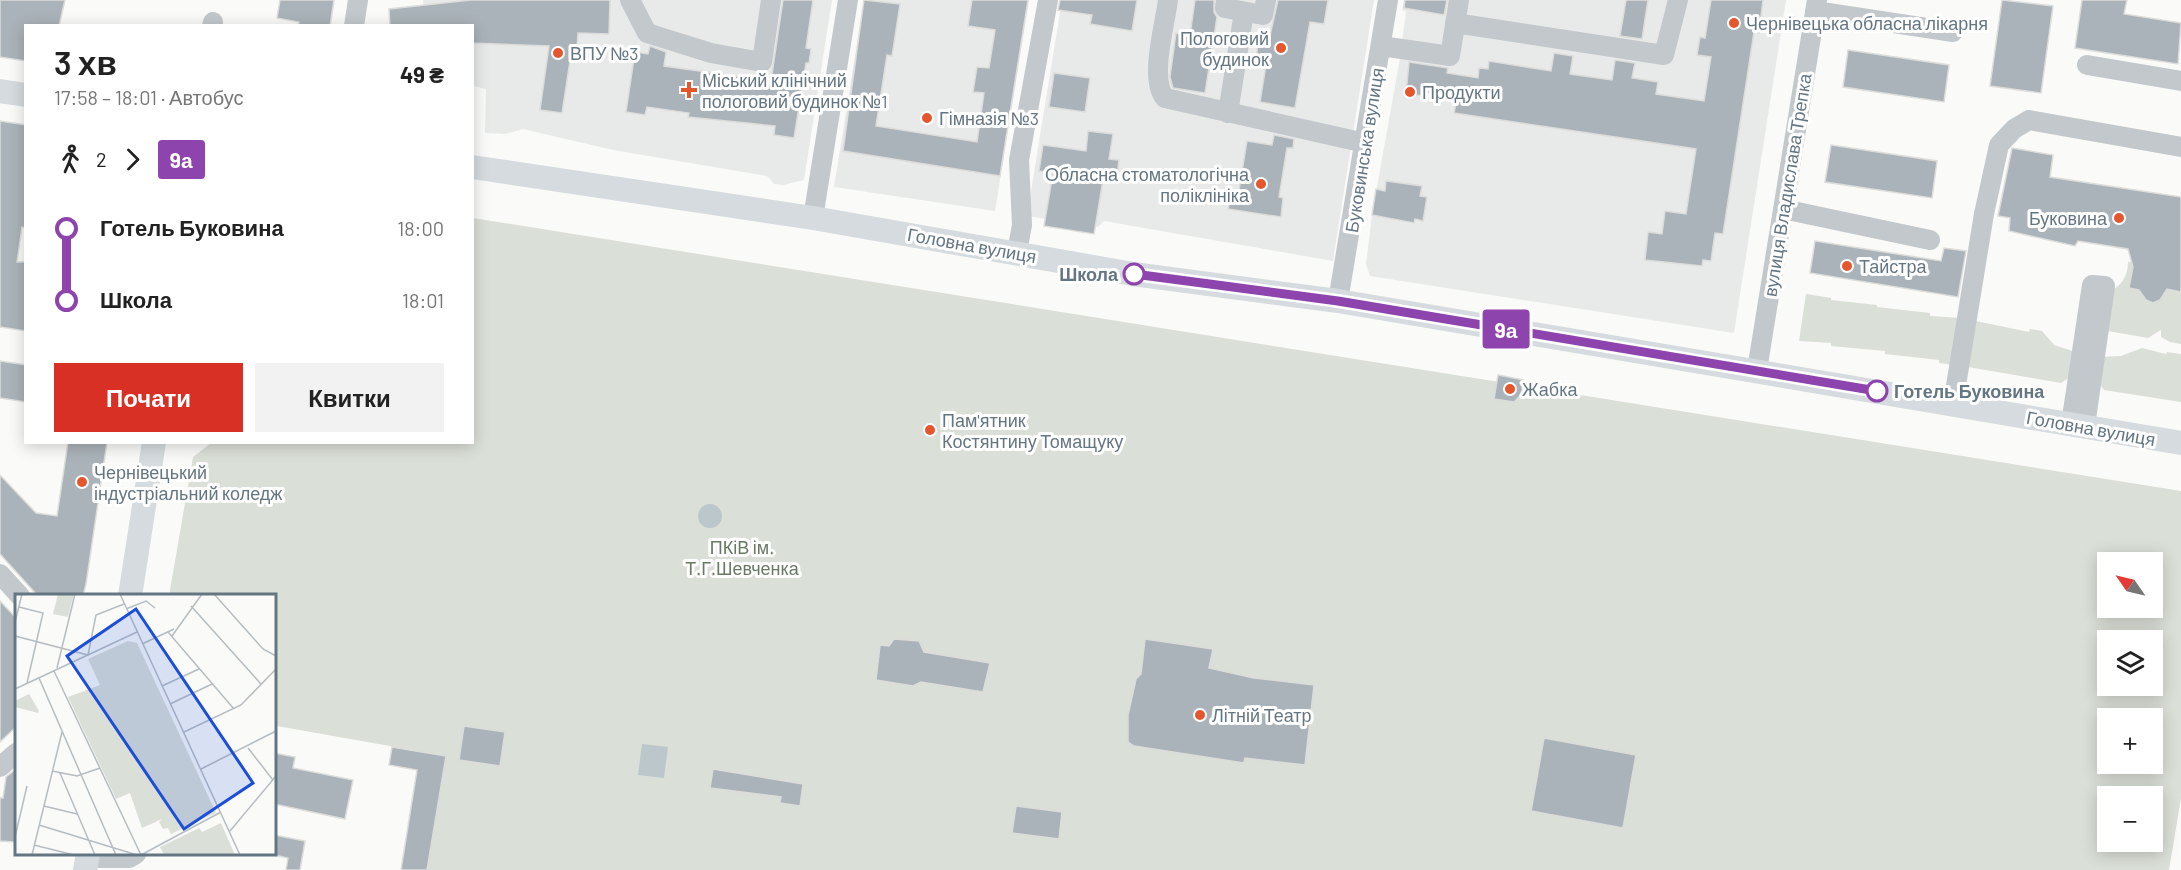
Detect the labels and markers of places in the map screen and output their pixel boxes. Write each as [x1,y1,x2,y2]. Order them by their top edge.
place label: Чернівецька обласна лікарня [1746,12,1988,34]
marker: Чернівецька обласна лікарня [1727,16,1741,30]
place label: Пологовий будинок [1180,27,1269,70]
marker: Пологовий будинок [1274,41,1288,55]
place label: ВПУ №3 [570,42,639,64]
marker: ВПУ №3 [551,46,565,60]
place label: Міський клінічний пологовий будинок №1 [702,69,887,112]
marker: Міський клінічний пологовий будинок №1 [680,81,698,99]
place label: Продукти [1422,81,1500,103]
marker: Продукти [1403,85,1417,99]
place label: Гімназія №3 [939,107,1039,129]
marker: Гімназія №3 [920,111,934,125]
place label: Обласна стоматологічна поліклініка [1045,163,1250,206]
marker: Обласна стоматологічна поліклініка [1254,177,1268,191]
place label: Буковина [2029,207,2108,229]
marker: Буковина [2112,211,2126,225]
place label: Тайстра [1859,255,1928,277]
marker: Тайстра [1840,259,1854,273]
place label: Школа [1059,263,1119,285]
marker: Школа [1123,263,1145,285]
place label: Жабка [1522,378,1578,400]
marker: Готель Буковина [1866,380,1888,402]
place label: Готель Буковина [1894,380,2045,402]
marker: Жабка [1503,382,1517,396]
place label: Пам'ятник Костянтину Томащуку [942,409,1123,452]
marker: Пам'ятник Костянтину Томащуку [923,423,937,437]
place label: Чернівецький індустріальний коледж [94,461,282,504]
marker: Чернівецький індустріальний коледж [75,475,89,489]
place label: Літній Театр [1212,704,1312,726]
marker: Літній Театр [1193,708,1207,722]

